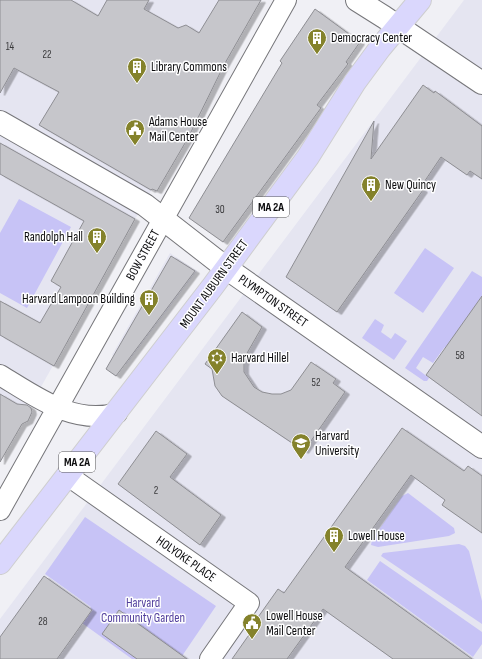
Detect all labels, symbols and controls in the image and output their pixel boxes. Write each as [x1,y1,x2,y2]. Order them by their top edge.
building icon: Democracy Center [306,27,328,55]
place label: Democracy Center [331,30,412,46]
house number: 14 [6,40,15,53]
house number: 22 [42,48,52,61]
building icon: Library Commons [126,56,148,84]
place label: Library Commons [151,59,227,75]
place label: Adams House Mail Center [148,114,207,145]
public building icon: Adams House Mail Center [124,118,146,146]
building icon: New Quincy [360,174,382,202]
place label: New Quincy [385,177,436,193]
road number: MA 2A [253,197,289,217]
house number: 30 [215,203,225,216]
building icon: Randolph Hall [86,226,108,254]
street label: BOW STREET [123,227,163,283]
place label: Randolph Hall [24,229,83,245]
street label: MOUNT AUBURN STREET [176,236,252,332]
street label: PLYMPTON STREET [235,271,311,331]
building icon: Harvard Lampoon Building [138,288,160,316]
place label: Harvard Lampoon Building [22,291,135,307]
synagogue icon: Harvard Hillel [206,347,228,375]
house number: 58 [455,349,465,362]
place label: Harvard Hillel [231,350,289,366]
house number: 52 [312,376,321,389]
place label: Harvard University [315,428,359,459]
school or university icon: Harvard University [290,432,312,460]
road number: MA 2A [59,452,95,472]
house number: 2 [154,484,159,497]
building icon: Lowell House [323,525,345,553]
place label: Lowell House [348,528,405,544]
street label: HOLYOKE PLACE [153,533,219,585]
park label: Harvard Community Garden [101,595,185,626]
place label: Lowell House Mail Center [266,608,323,639]
public building icon: Lowell House Mail Center [241,612,263,640]
house number: 28 [38,615,48,628]

